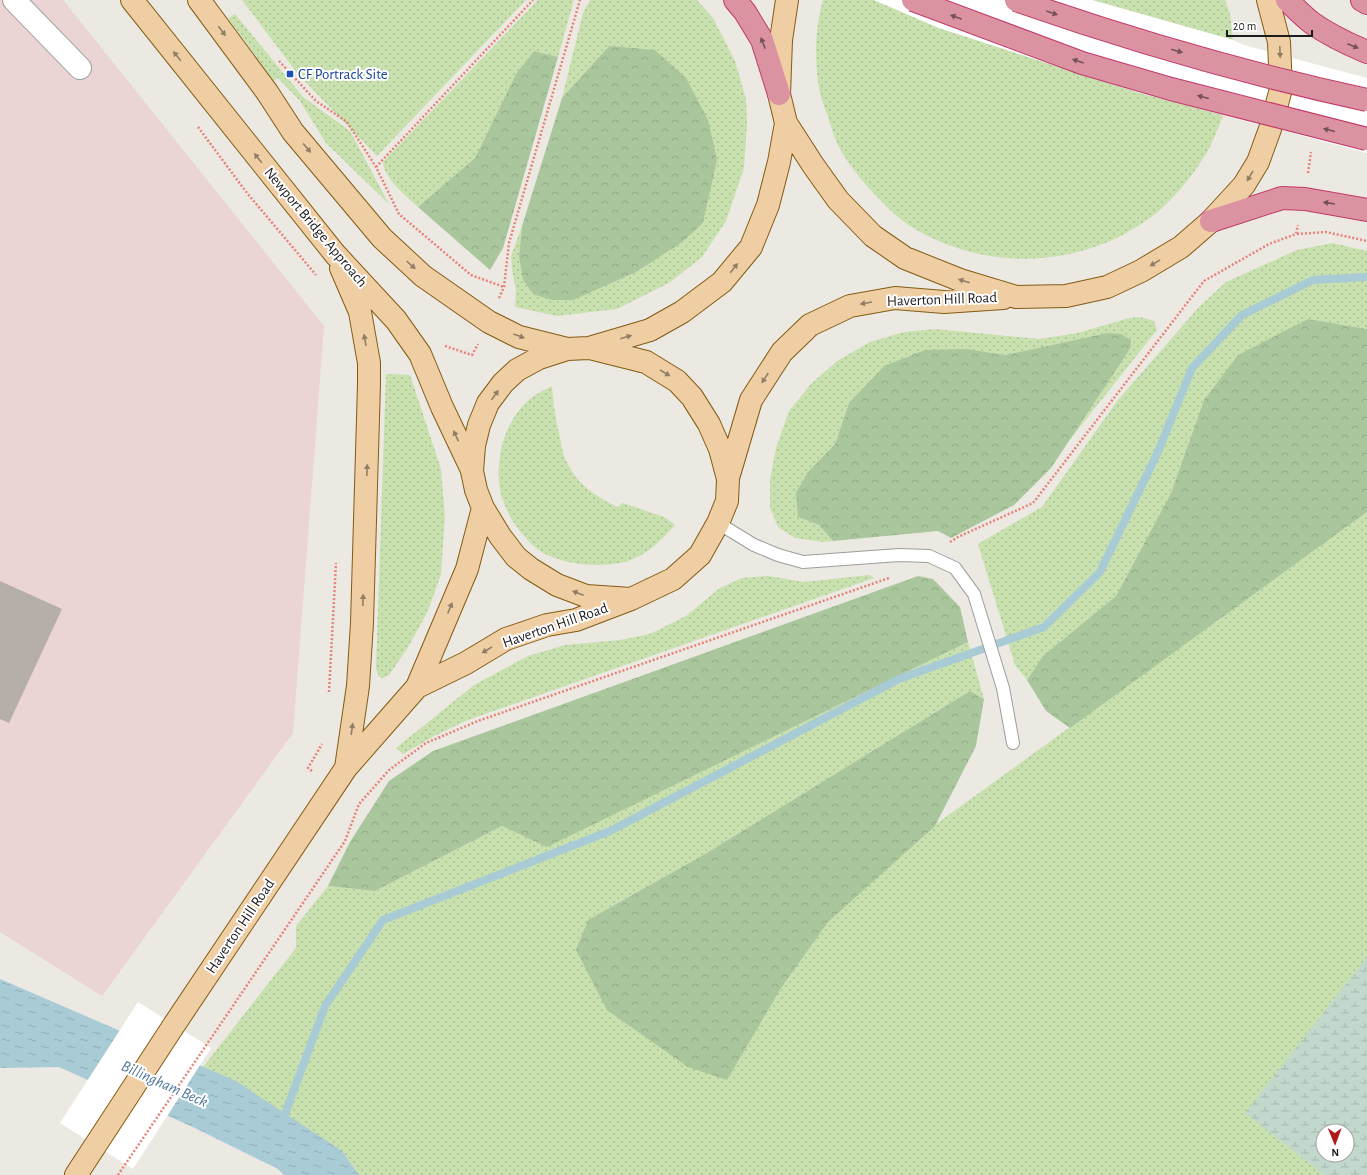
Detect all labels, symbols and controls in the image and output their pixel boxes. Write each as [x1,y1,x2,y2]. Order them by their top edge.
one-way arrow [1047,10,1059,16]
scale bar [1227,12,1312,38]
one-way arrow [950,13,962,19]
text: 20 m [1233,20,1256,32]
one-way arrow [218,26,226,37]
one-way arrow [759,37,765,49]
one-way arrow [1347,43,1358,49]
one-way arrow [1276,46,1283,58]
one-way arrow [1171,48,1183,54]
one-way arrow [173,51,182,62]
one-way arrow [1072,58,1084,64]
place label: CF Portrack Site [298,67,388,82]
marker: CF Portrack Site [285,69,295,79]
one-way arrow [1197,94,1209,100]
one-way arrow [1323,126,1335,132]
one-way arrow [302,143,311,153]
one-way arrow [254,153,263,164]
street label: Newport Bridge Approach [261,165,370,290]
one-way arrow [1246,170,1253,182]
one-way arrow [1323,200,1335,206]
one-way arrow [1149,259,1161,266]
one-way arrow [406,260,416,269]
one-way arrow [729,262,738,273]
one-way arrow [958,278,970,284]
street label: Haverton Hill Road [887,290,998,309]
one-way arrow [860,301,872,307]
one-way arrow [513,333,525,339]
one-way arrow [362,334,368,346]
one-way arrow [621,334,633,340]
one-way arrow [659,370,671,377]
one-way arrow [761,373,769,383]
one-way arrow [491,389,499,400]
one-way arrow [453,430,459,441]
one-way arrow [363,464,370,476]
one-way arrow [572,590,584,596]
one-way arrow [359,594,366,606]
street label: Haverton Hill Road [501,600,610,651]
one-way arrow [448,602,454,614]
one-way arrow [481,647,493,654]
one-way arrow [349,723,355,735]
street label: Haverton Hill Road [203,876,278,976]
water label: Billingham Beck [119,1058,210,1110]
north arrow [1315,1123,1355,1163]
text: N [1331,1147,1339,1158]

